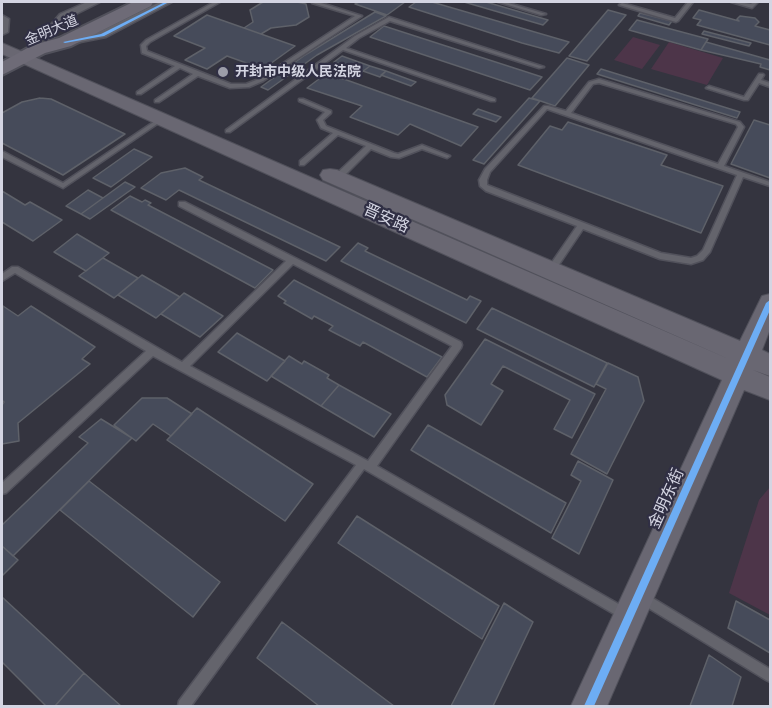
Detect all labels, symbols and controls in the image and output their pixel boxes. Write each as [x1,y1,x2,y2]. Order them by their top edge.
street label: 金明大道 [23,12,81,50]
place label: 开封市中级人民法院 [235,64,361,80]
marker: 开封市中级人民法院 [216,65,230,79]
street label: 晋安路 [360,200,412,238]
street label: 金明东街 [645,466,689,532]

